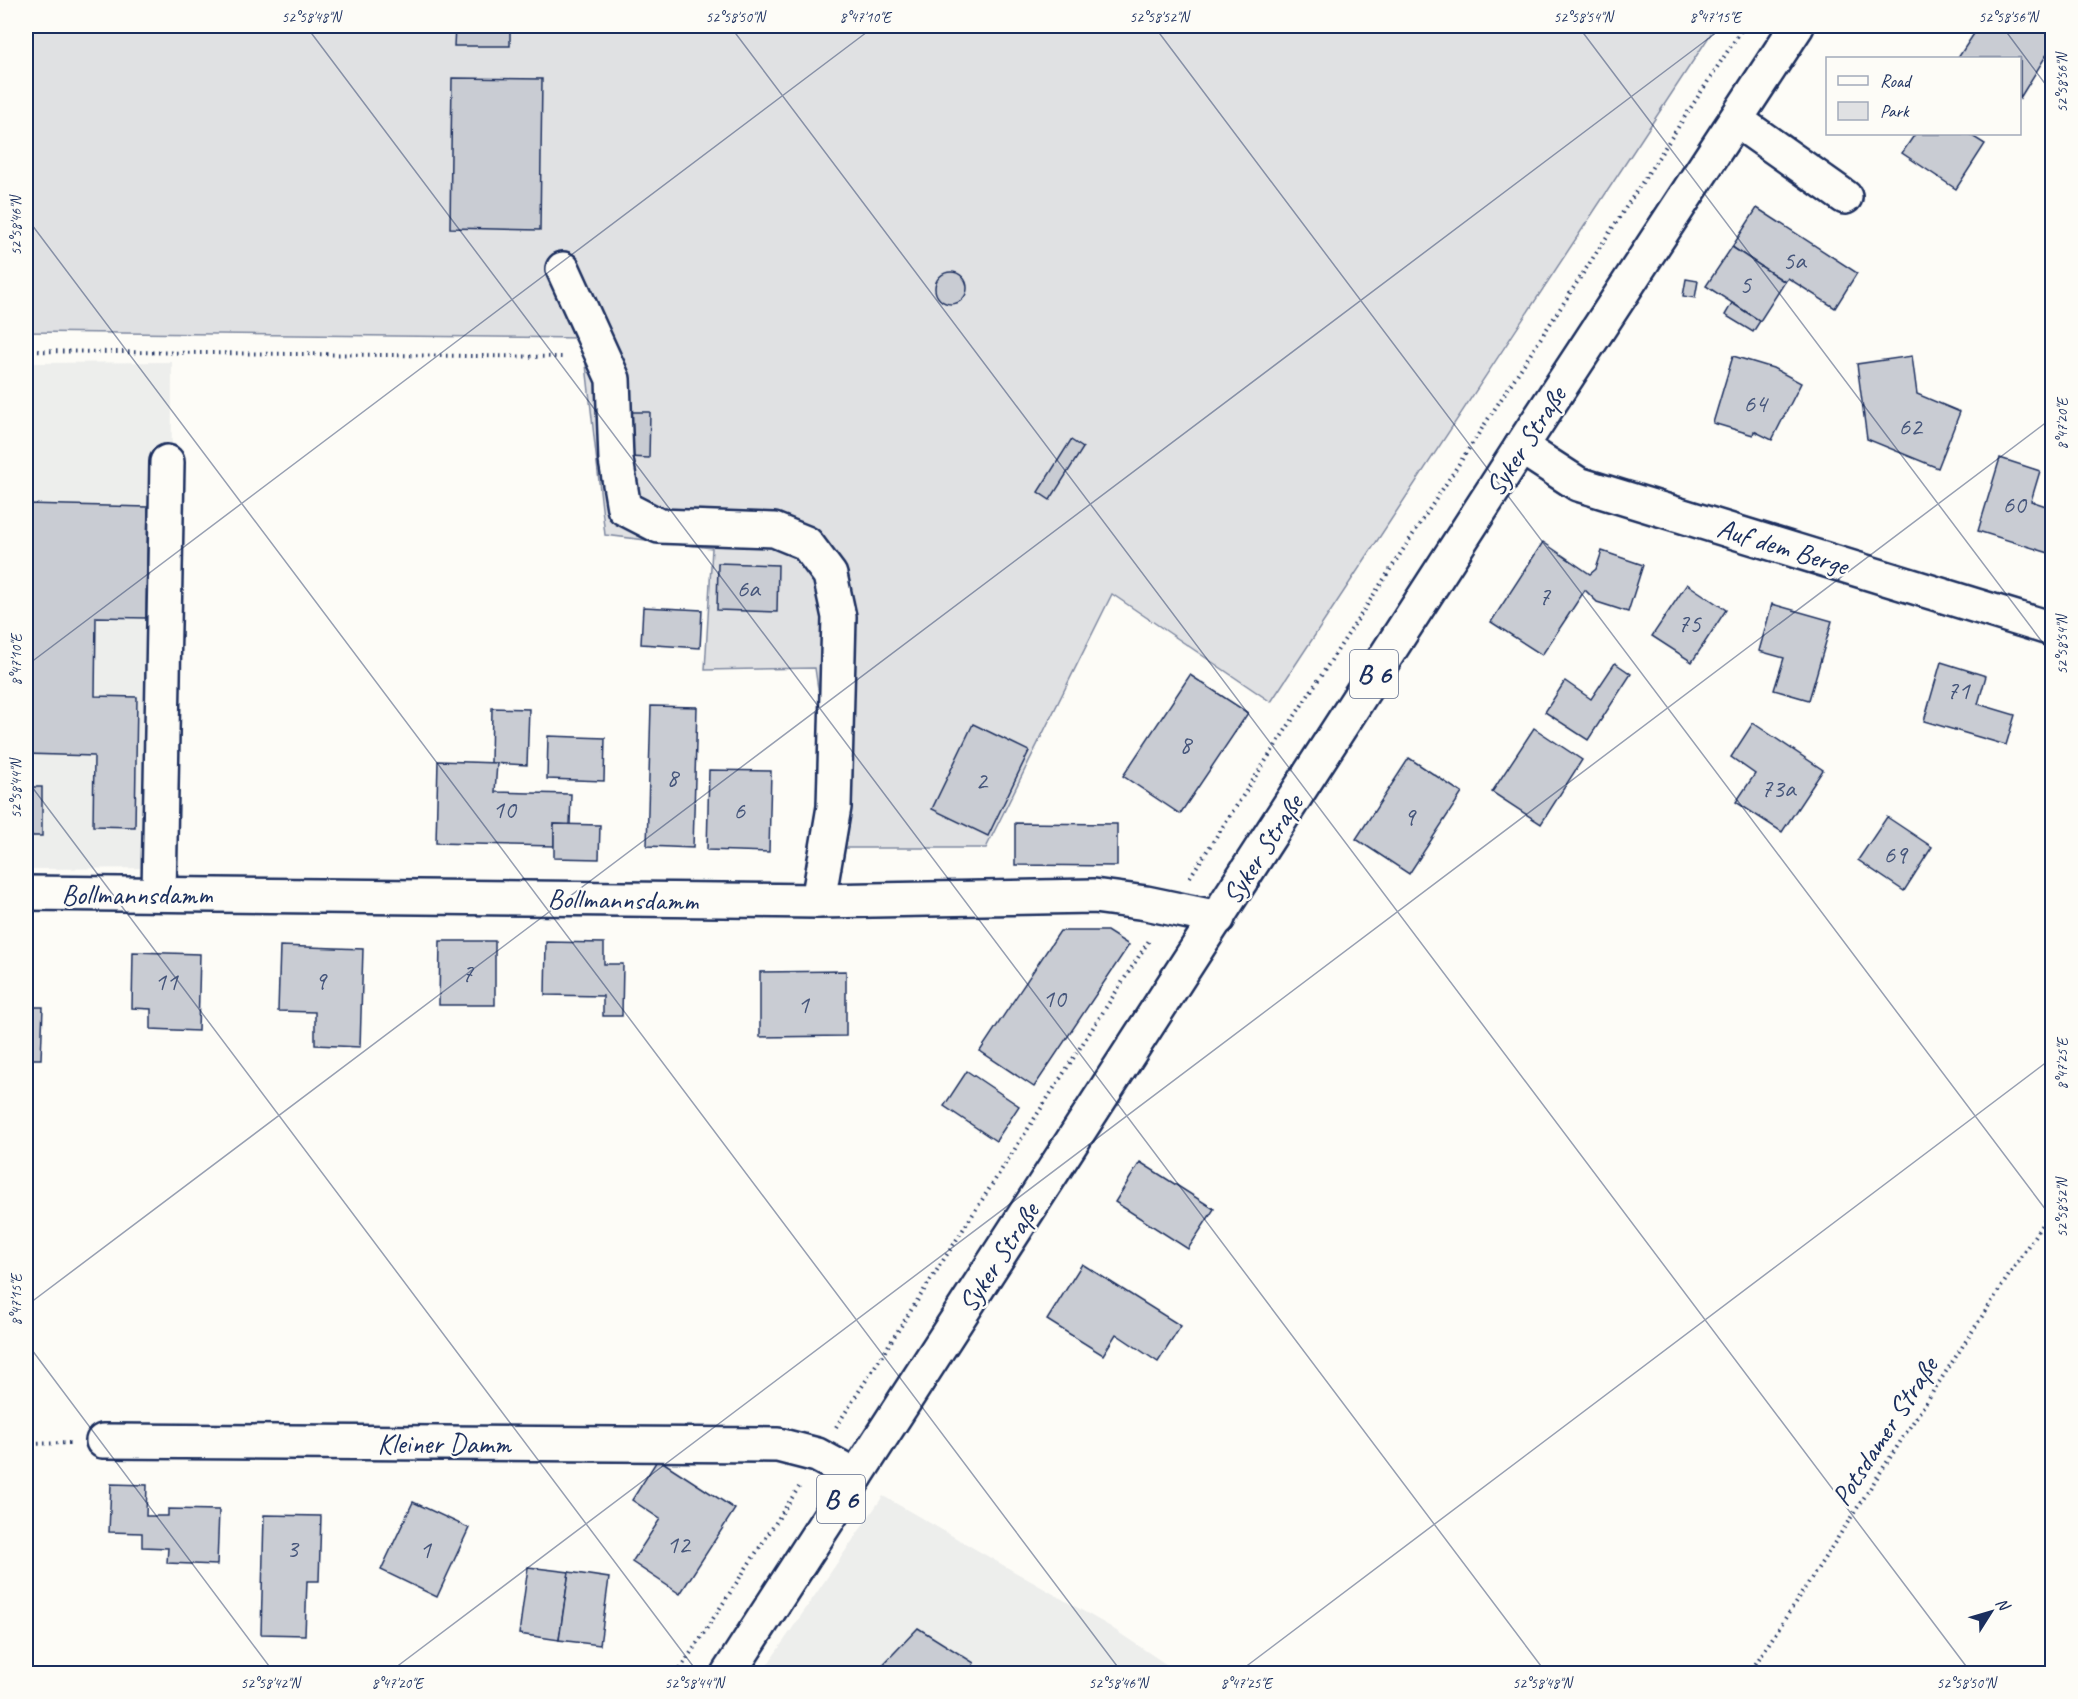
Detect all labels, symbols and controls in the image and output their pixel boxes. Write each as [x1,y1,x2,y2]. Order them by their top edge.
text: 52°58'48"N [281,8,344,27]
text: 52°58'50"N [705,8,768,27]
text: 8°47'10"E [839,8,893,27]
text: 52°58'52"N [1129,8,1192,27]
text: 52°58'54"N [1553,8,1616,27]
text: 8°47'15"E [1689,8,1743,27]
text: 52°58'56"N [1978,8,2041,27]
text: 52°58'56"N [2053,50,2072,113]
legend [1826,57,2021,135]
text: Road [1880,70,1913,92]
text: Park [1880,100,1910,122]
text: 52°58'46"N [7,193,26,256]
house number: 5a [1782,244,1807,277]
house number: 5 [1739,268,1752,301]
street label: Syker Straße [1477,378,1575,503]
house number: 64 [1743,387,1769,420]
text: 8°47'20"E [2053,396,2072,450]
house number: 62 [1898,410,1924,443]
house number: 60 [2002,488,2028,521]
street label: Auf dem Berge [1713,510,1854,583]
house number: 6a [736,572,761,605]
house number: 7 [1538,580,1551,613]
house number: 75 [1677,607,1702,640]
text: 52°58'54"N [2053,612,2072,675]
text: 8°47'10"E [7,632,26,686]
road number: B 6 [1350,650,1398,698]
house number: 71 [1946,674,1971,707]
house number: 8 [1179,728,1193,761]
text: 52°58'44"N [7,756,26,819]
house number: 8 [666,761,680,794]
house number: 2 [975,764,989,797]
house number: 73a [1761,772,1797,805]
street label: Syker Straße [1214,786,1312,911]
house number: 10 [492,793,518,826]
house number: 6 [733,794,746,827]
house number: 9 [1403,800,1417,833]
house number: 69 [1883,838,1909,871]
street label: Bollmannsdamm [62,877,214,912]
street label: Bollmannsdamm [547,881,700,918]
house number: 7 [461,957,474,990]
house number: 9 [314,964,328,997]
house number: 11 [154,965,179,998]
house number: 10 [1042,982,1068,1015]
house number: 1 [797,988,810,1021]
text: 8°47'25"E [2053,1036,2072,1090]
text: 52°58'52"N [2053,1175,2072,1238]
street label: Syker Straße [950,1194,1048,1319]
text: 8°47'15"E [7,1272,26,1326]
street label: Potsdamer Straße [1823,1349,1946,1512]
street label: Kleiner Damm [377,1426,512,1461]
road number: B 6 [817,1475,865,1523]
house number: 12 [666,1528,692,1561]
house number: 3 [286,1532,300,1565]
house number: 1 [419,1533,432,1566]
north arrow [1961,1582,2021,1642]
text: N [1991,1594,2015,1616]
text: 52°58'42"N [240,1674,303,1693]
text: 8°47'20"E [371,1674,425,1693]
text: 52°58'44"N [664,1674,727,1693]
text: 52°58'46"N [1088,1674,1151,1693]
text: 8°47'25"E [1220,1674,1274,1693]
text: 52°58'48"N [1512,1674,1575,1693]
text: 52°58'50"N [1936,1674,1999,1693]

